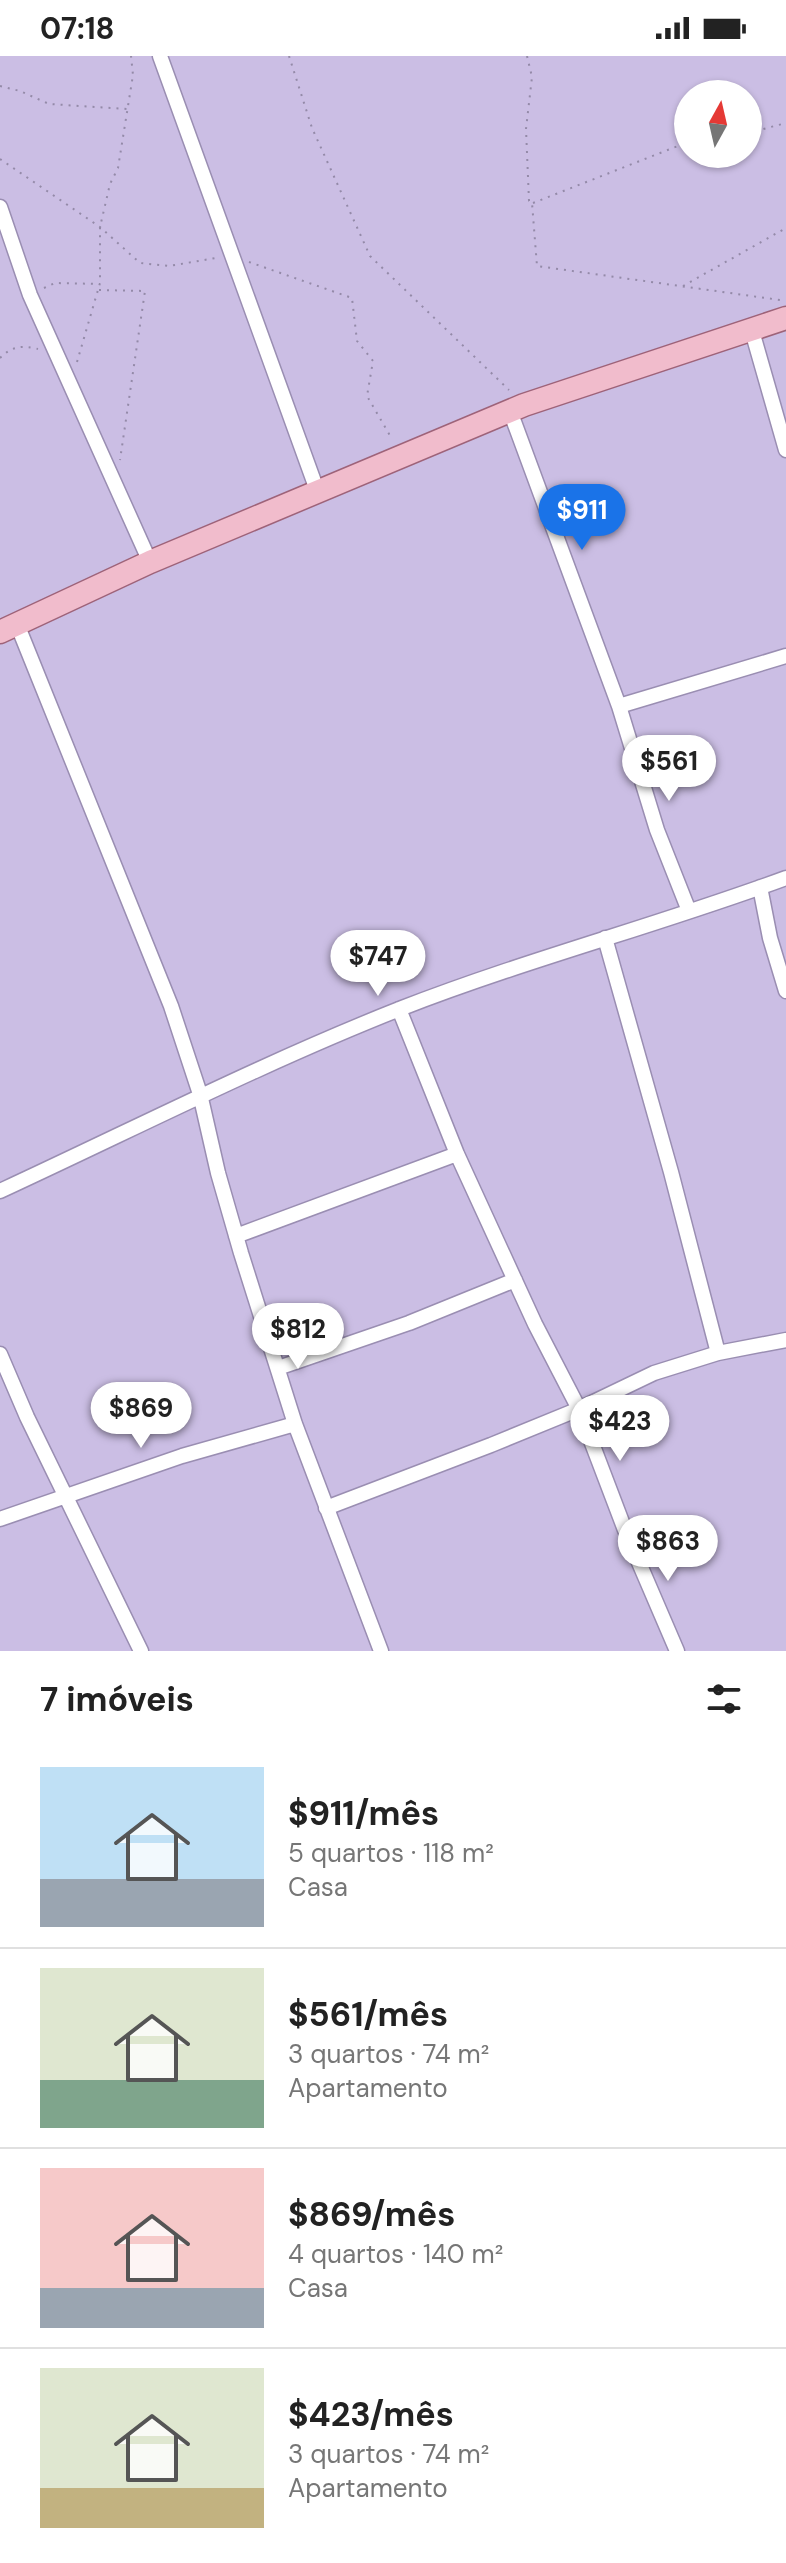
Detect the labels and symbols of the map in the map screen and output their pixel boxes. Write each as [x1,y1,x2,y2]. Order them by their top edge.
north arrow [674,80,762,168]
pin: $911 [535,484,629,552]
pin: $561 [622,735,716,803]
pin: $747 [331,930,425,998]
pin: $812 [251,1303,345,1371]
pin: $869 [94,1382,188,1450]
pin: $423 [573,1395,667,1463]
pin: $863 [621,1515,715,1583]

